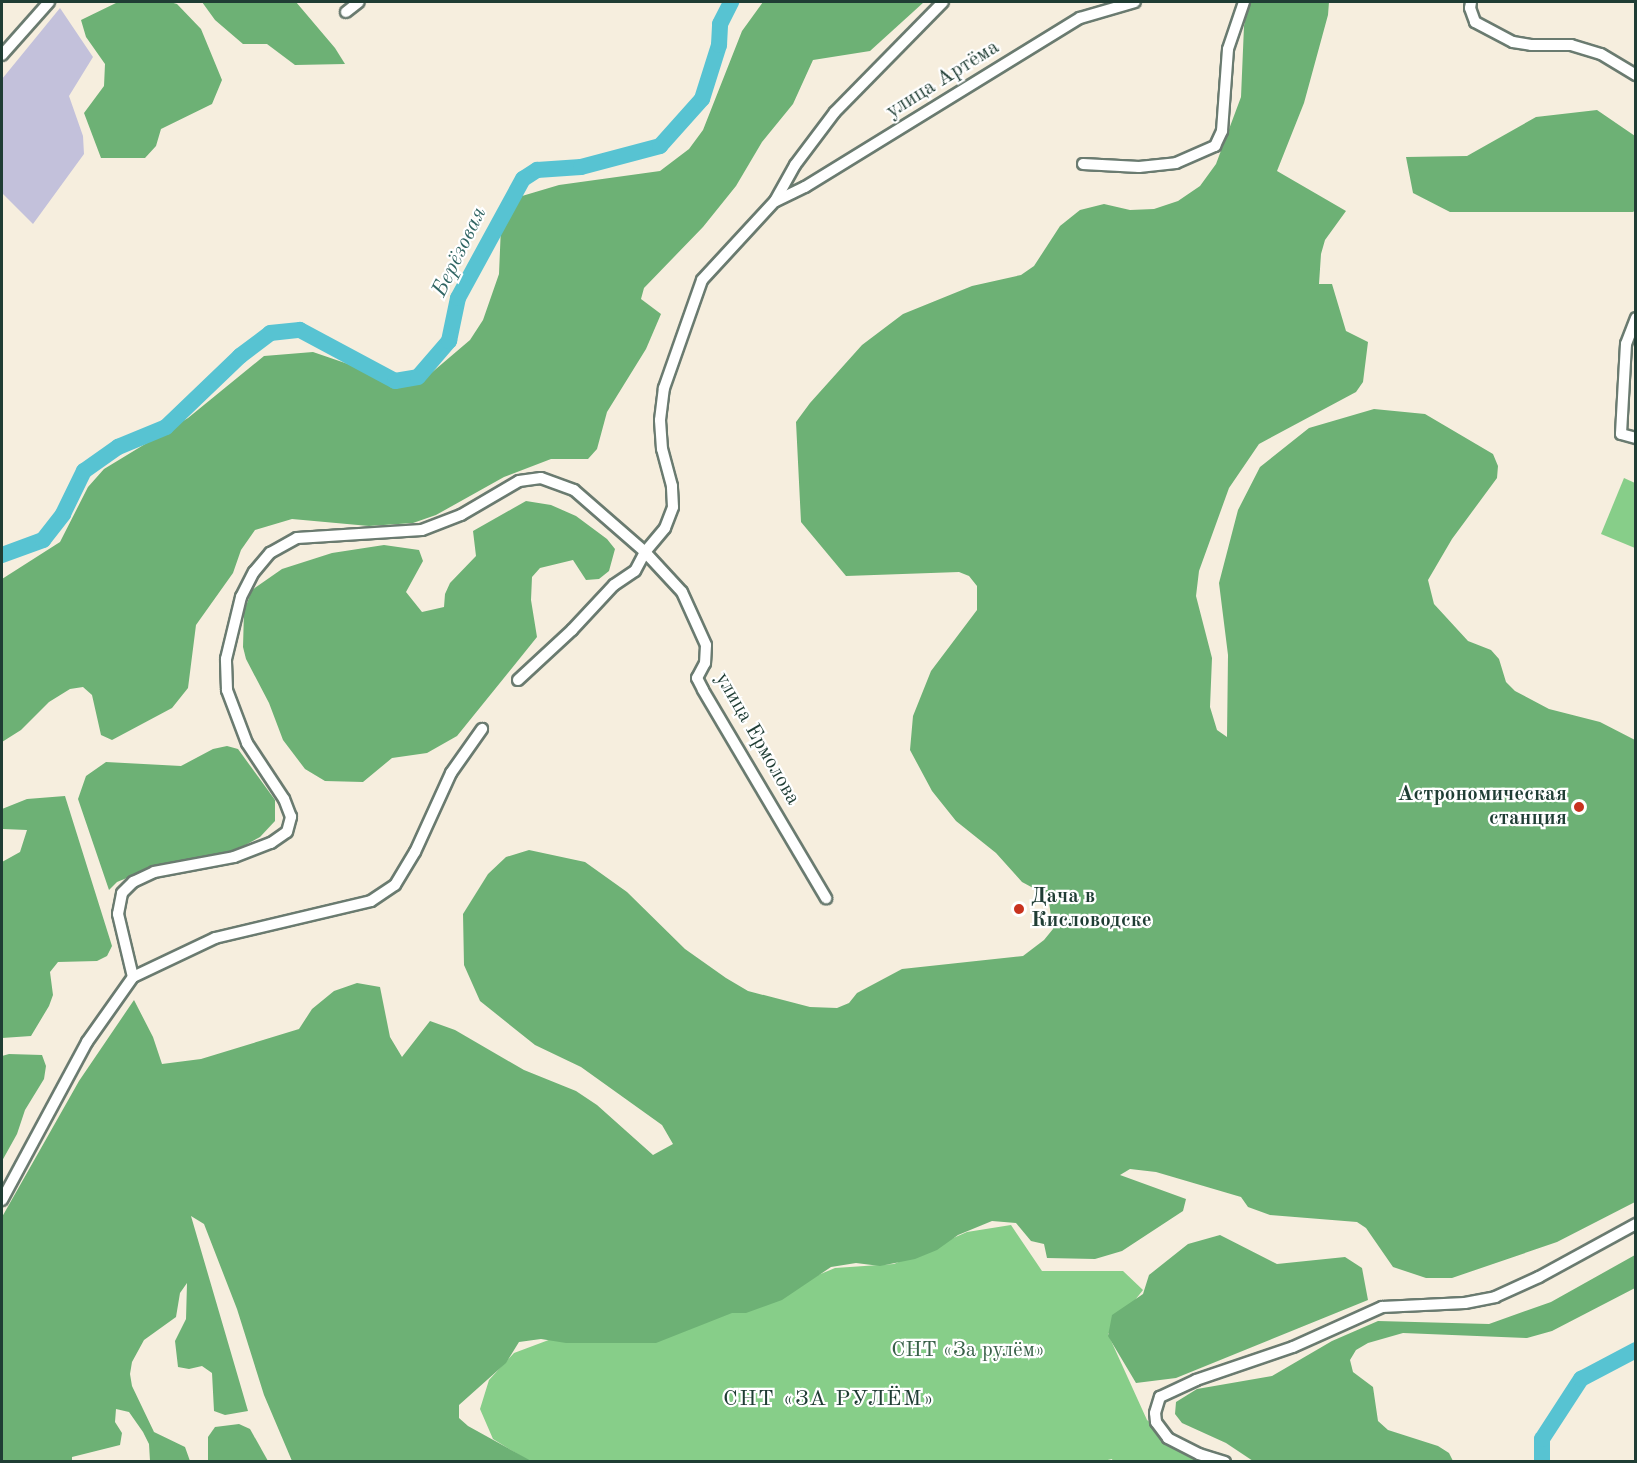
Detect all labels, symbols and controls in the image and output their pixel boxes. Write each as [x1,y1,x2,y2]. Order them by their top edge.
street label: улица Артёма [882,35,1004,125]
water label: Берёзовая [427,203,493,301]
street label: улица Ермолова [709,668,805,810]
place label: Астрономическая станция [1398,782,1567,832]
marker: Астрономическая станция [1572,800,1586,814]
place label: Дача в Кисловодске [1031,884,1152,934]
marker: Дача в Кисловодске [1012,902,1026,916]
park label: СНТ «За рулём» [891,1338,1045,1364]
district label: СНТ «ЗА РУЛЁМ» [723,1387,935,1413]

